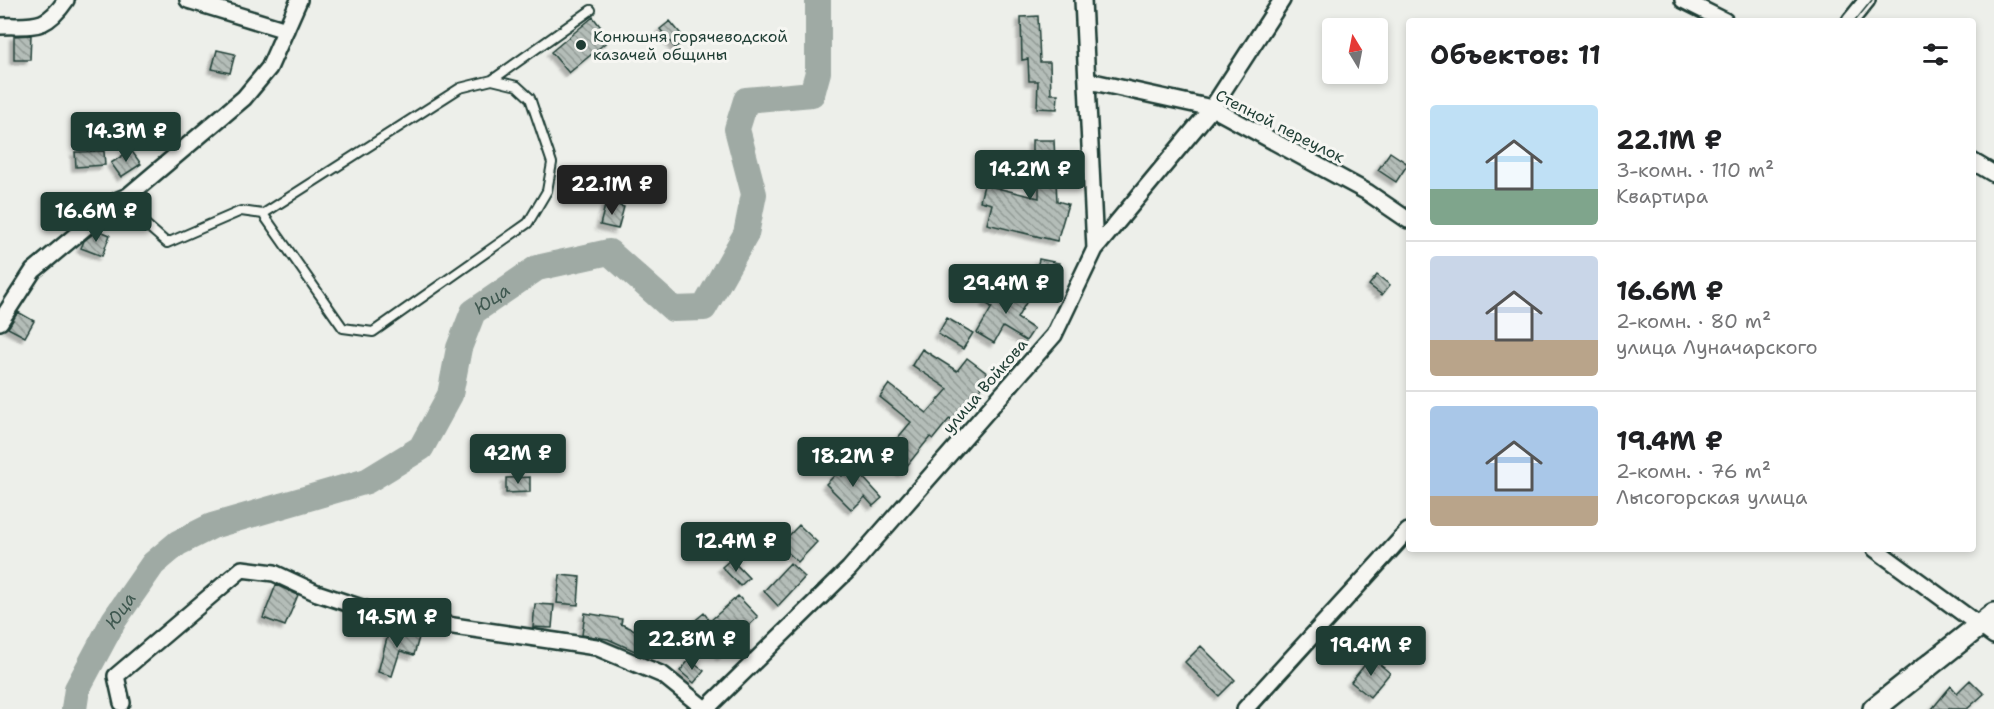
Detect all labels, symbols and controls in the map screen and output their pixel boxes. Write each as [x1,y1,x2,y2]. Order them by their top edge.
north arrow [1322,18,1388,84]
map controls [1322,18,1388,84]
place label: Конюшня горячеводской казачей общины [593,26,788,65]
text: Объектов: 11 [1430,37,1601,72]
marker: Конюшня горячеводской казачей общины [574,38,588,52]
icon: filters [1919,38,1952,71]
street label: Степной переулок [1212,84,1348,168]
pin: 14.3M ₽ [71,112,181,163]
text: 14.3M ₽ [85,118,167,144]
text: 22.1M ₽ [1616,122,1723,157]
icon: home [1478,129,1550,201]
pin: 14.2M ₽ [975,150,1085,201]
text: 14.2M ₽ [989,156,1071,182]
text: 3-комн. · 110 m² [1616,157,1774,183]
pin: 22.1M ₽ [557,165,667,216]
text: 22.1M ₽ [571,171,653,197]
text: Квартира [1616,183,1708,209]
pin: 16.6M ₽ [41,192,151,243]
text: 16.6M ₽ [55,198,137,224]
pin: 29.4M ₽ [951,264,1061,315]
text: 29.4M ₽ [963,270,1049,296]
text: 16.6M ₽ [1616,273,1724,308]
water label: Юца [469,278,515,320]
icon: home [1478,280,1550,352]
text: 2-комн. · 80 m² [1616,308,1771,334]
street label: улица Войкова [938,334,1032,438]
text: улица Луначарского [1616,334,1818,360]
text: 19.4M ₽ [1616,423,1723,458]
icon: home [1478,430,1550,502]
pin: 42M ₽ [476,434,560,485]
pin: 18.2M ₽ [798,437,908,488]
text: 42M ₽ [484,440,552,466]
text: 18.2M ₽ [811,443,895,469]
text: 2-комн. · 76 m² [1616,458,1771,484]
text: Лысогорская улица [1616,484,1807,510]
pin: 12.4M ₽ [681,522,791,573]
text: 12.4M ₽ [695,528,777,554]
water label: Юца [99,588,142,634]
pin: 14.5M ₽ [342,598,452,649]
text: 14.5M ₽ [356,604,438,630]
pin: 22.8M ₽ [637,620,747,671]
text: 22.8M ₽ [648,626,736,652]
pin: 19.4M ₽ [1316,626,1426,677]
text: 19.4M ₽ [1330,632,1412,658]

